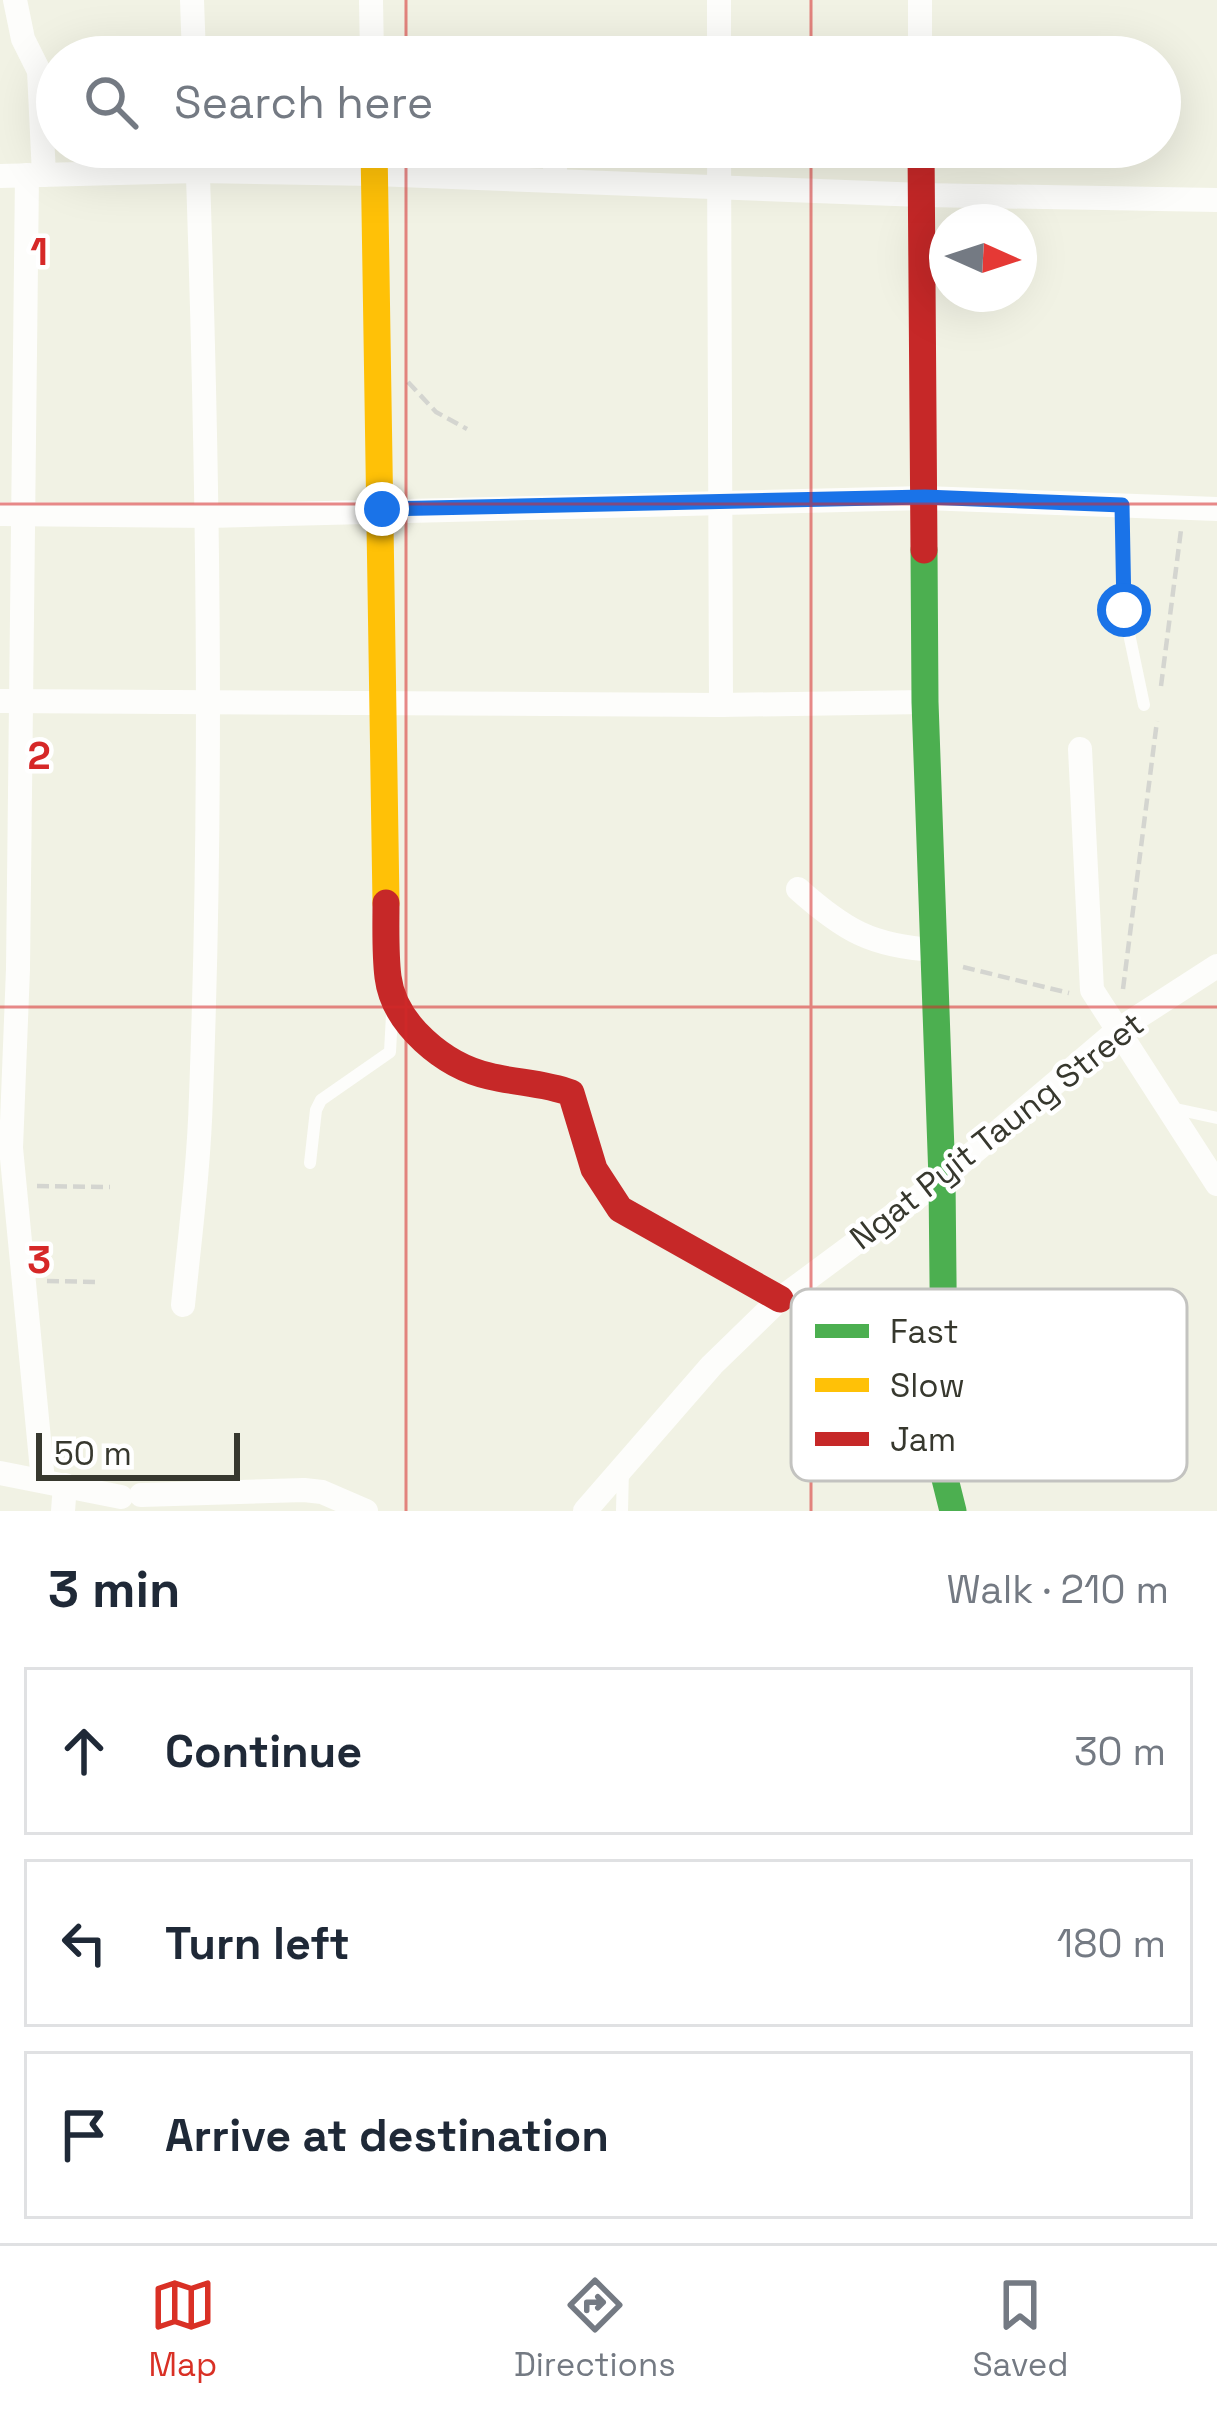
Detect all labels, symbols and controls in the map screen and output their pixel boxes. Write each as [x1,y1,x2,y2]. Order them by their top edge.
search box [36,36,1181,168]
icon: search [78,69,144,135]
text: Search here [174,74,433,131]
north arrow [929,204,1037,312]
text: 1 [30,227,48,276]
route end [355,482,409,536]
route start [1097,583,1151,637]
text: 2 [27,731,51,780]
street label: Ngat Pyit Taung Street [842,1003,1152,1259]
text: 3 [27,1235,51,1284]
legend [791,1289,1187,1481]
text: Fast [890,1311,959,1353]
text: Slow [890,1365,965,1407]
text: Jam [890,1419,956,1461]
scale bar [36,1427,240,1480]
text: 50 m [54,1433,132,1475]
text: 3 min [48,1557,181,1622]
text: Walk · 210 m [947,1565,1169,1614]
icon: ahead [51,1718,117,1784]
text: Continue [165,1723,362,1780]
text: 30 m [1074,1727,1166,1776]
icon: left [51,1910,117,1976]
text: Turn left [165,1915,350,1972]
text: 180 m [1057,1919,1166,1968]
icon: arrive [51,2102,117,2168]
text: Arrive at destination [165,2107,609,2164]
tab: Map [148,2272,217,2386]
tab: Directions [514,2272,676,2386]
tab: Saved [972,2272,1069,2386]

